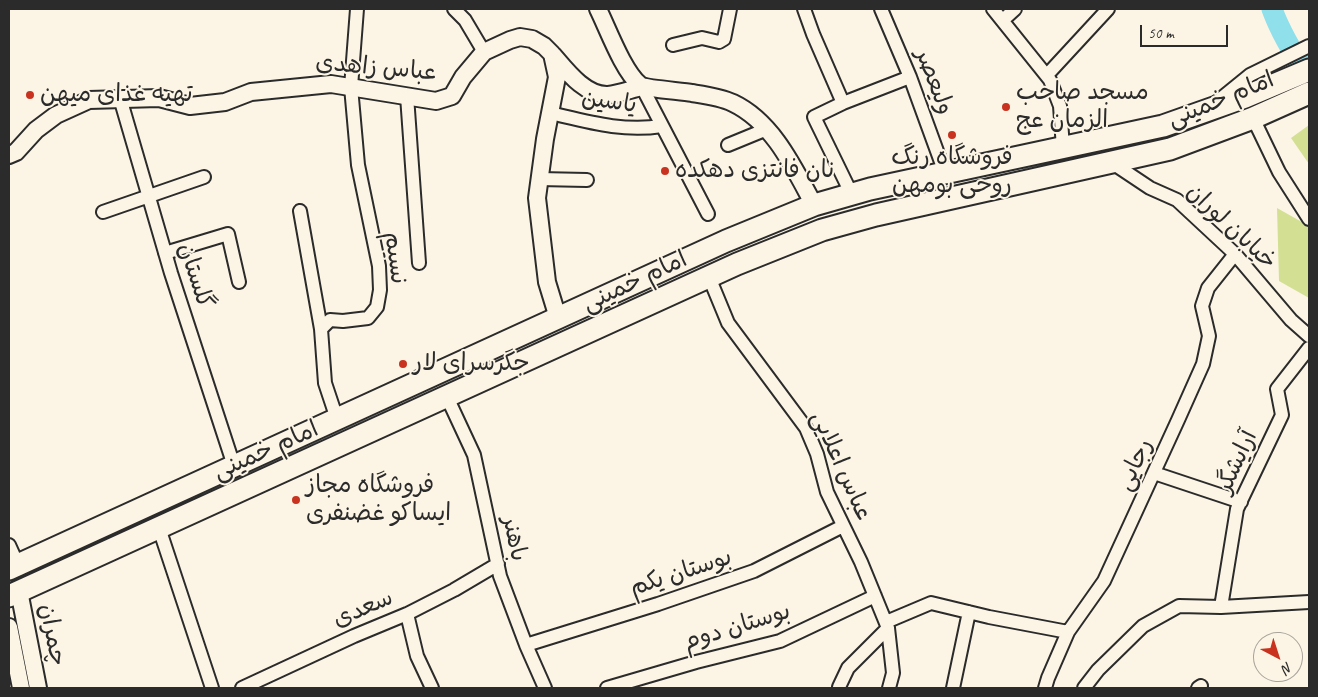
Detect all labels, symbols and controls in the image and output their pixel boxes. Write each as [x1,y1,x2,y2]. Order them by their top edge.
scale bar [1143,15,1230,47]
text: 50 m [1148,24,1174,43]
street label: ولیعصر [908,45,960,119]
street label: عباس زاهدی [314,48,438,88]
street label: امام خمینی [1164,66,1278,134]
place label: مسجد صاحب الزمان عج [1016,79,1149,135]
place label: تهیه غذای میهن [40,81,193,109]
street label: یاسین [580,84,638,120]
marker: تهیه غذای میهن [24,89,36,101]
marker: مسجد صاحب الزمان عج [1000,101,1012,113]
marker: فروشگاه رنگ روحی بومهن [946,129,958,141]
place label: فروشگاه رنگ روحی بومهن [891,144,1013,200]
place label: نان فانتزی دهکده [675,157,834,185]
marker: نان فانتزی دهکده [659,165,671,177]
street label: خیابان لوران [1180,178,1282,276]
street label: نسیم [378,230,412,286]
street label: گلستان [171,240,219,312]
street label: امام خمینی [578,245,692,319]
place label: جگرسرای لار [413,350,530,378]
marker: جگرسرای لار [397,358,409,370]
street label: عباس اعلایی [804,407,878,525]
street label: امام خمینی [209,415,323,487]
street label: آرایشگر [1210,426,1264,498]
street label: رجایی [1110,434,1160,496]
place label: فروشگاه مجاز ایساکو غضنفری [306,472,451,528]
marker: فروشگاه مجاز ایساکو غضنفری [290,494,302,506]
street label: باهنر [495,514,533,564]
street label: بوستان یکم [626,543,736,603]
street label: سعدی [329,584,397,634]
street label: بوستان دوم [680,597,794,657]
street label: چمران [32,602,72,668]
north arrow [1253,632,1303,682]
text: N [1279,659,1296,677]

